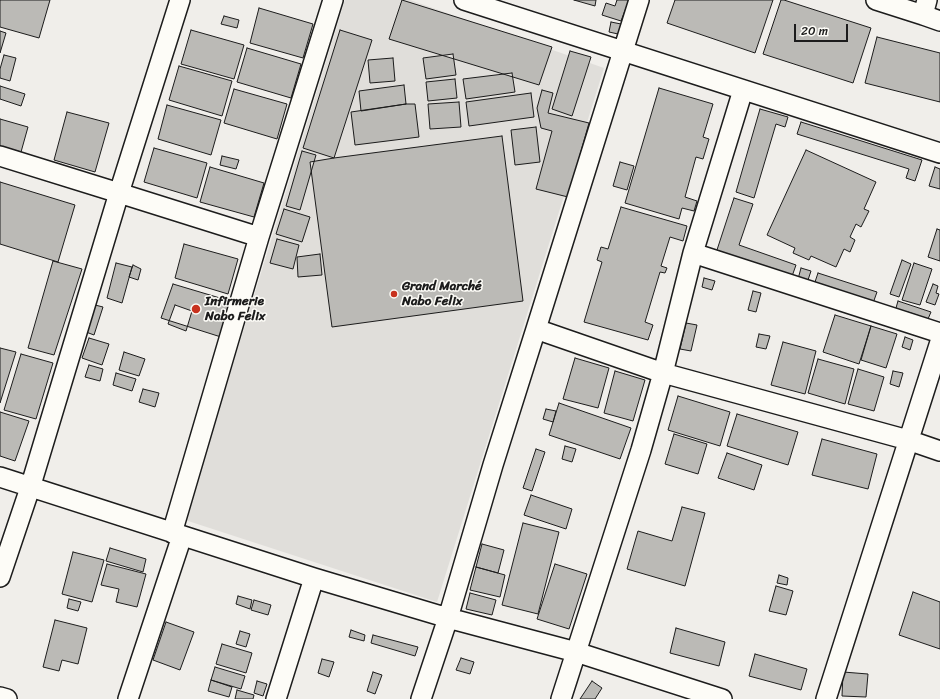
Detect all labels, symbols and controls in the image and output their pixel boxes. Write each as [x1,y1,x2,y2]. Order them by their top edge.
scale bar [796,16,850,42]
text: 20 m [801,20,828,42]
place label: Grand Marché Nabo Felix [402,279,482,310]
marker: Grand Marché Nabo Felix [389,289,399,299]
place label: Infirmerie Nabo Felix [205,294,265,325]
marker: Infirmerie Nabo Felix [190,303,202,315]

